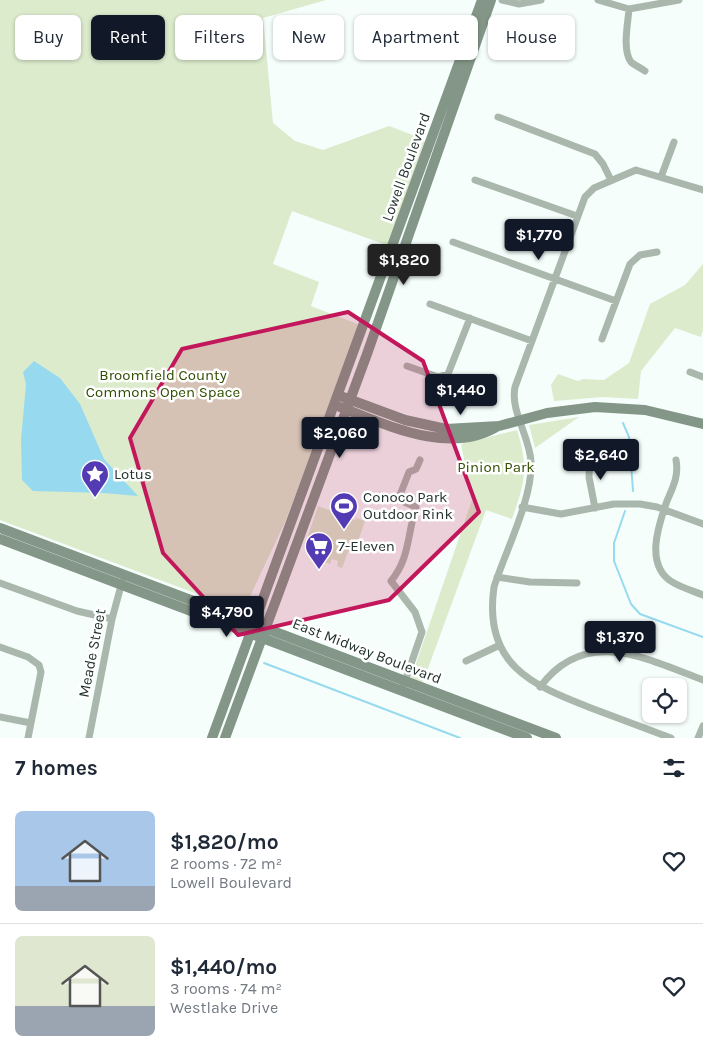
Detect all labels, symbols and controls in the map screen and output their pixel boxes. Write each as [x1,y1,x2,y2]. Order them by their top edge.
chip: Buy [15,15,81,60]
chip: Rent [91,15,165,60]
chip: Filters [175,15,263,60]
chip: New [273,15,344,60]
chip: Apartment [354,15,478,60]
chip: House [488,15,575,60]
street label: Lowell Boulevard [378,110,434,224]
pin: $1,770 [498,218,580,261]
text: $1,770 [516,225,562,244]
pin: $1,820 [363,244,445,286]
text: $1,820 [379,250,429,269]
park label: Broomfield County Commons Open Space [86,366,240,401]
pin: $1,440 [420,374,502,416]
text: $1,440 [436,380,486,399]
pin: $2,060 [299,416,381,459]
text: $2,060 [313,423,367,442]
pin: $2,640 [560,438,642,481]
text: $2,640 [574,445,628,464]
park label: Pinion Park [457,458,535,476]
place icon: Lotus [80,459,110,498]
place label: Lotus [114,465,152,483]
place label: Conoco Park Outdoor Rink [363,488,453,523]
sports icon: Conoco Park Outdoor Rink [329,491,359,530]
supermarket icon: 7-Eleven [304,531,334,570]
place label: 7-Eleven [338,537,395,555]
pin: $4,790 [186,596,268,638]
text: $4,790 [201,602,253,621]
street label: Meade Street [75,607,109,699]
street label: East Midway Boulevard [290,614,444,688]
pin: $1,370 [579,620,661,663]
text: $1,370 [596,627,644,646]
map controls [642,678,687,723]
button: locate [642,678,687,723]
icon: filters [660,754,688,782]
text: 7 homes [15,756,98,780]
text: $1,820/mo [170,830,279,854]
icon: home [55,831,115,891]
icon: heart [660,847,688,875]
text: 2 rooms · 72 m² [170,854,282,873]
text: Lowell Boulevard [170,873,292,892]
text: $1,440/mo [170,955,277,979]
icon: home [55,956,115,1016]
icon: heart [660,972,688,1000]
text: 3 rooms · 74 m² [170,979,282,998]
text: Westlake Drive [170,998,278,1017]

